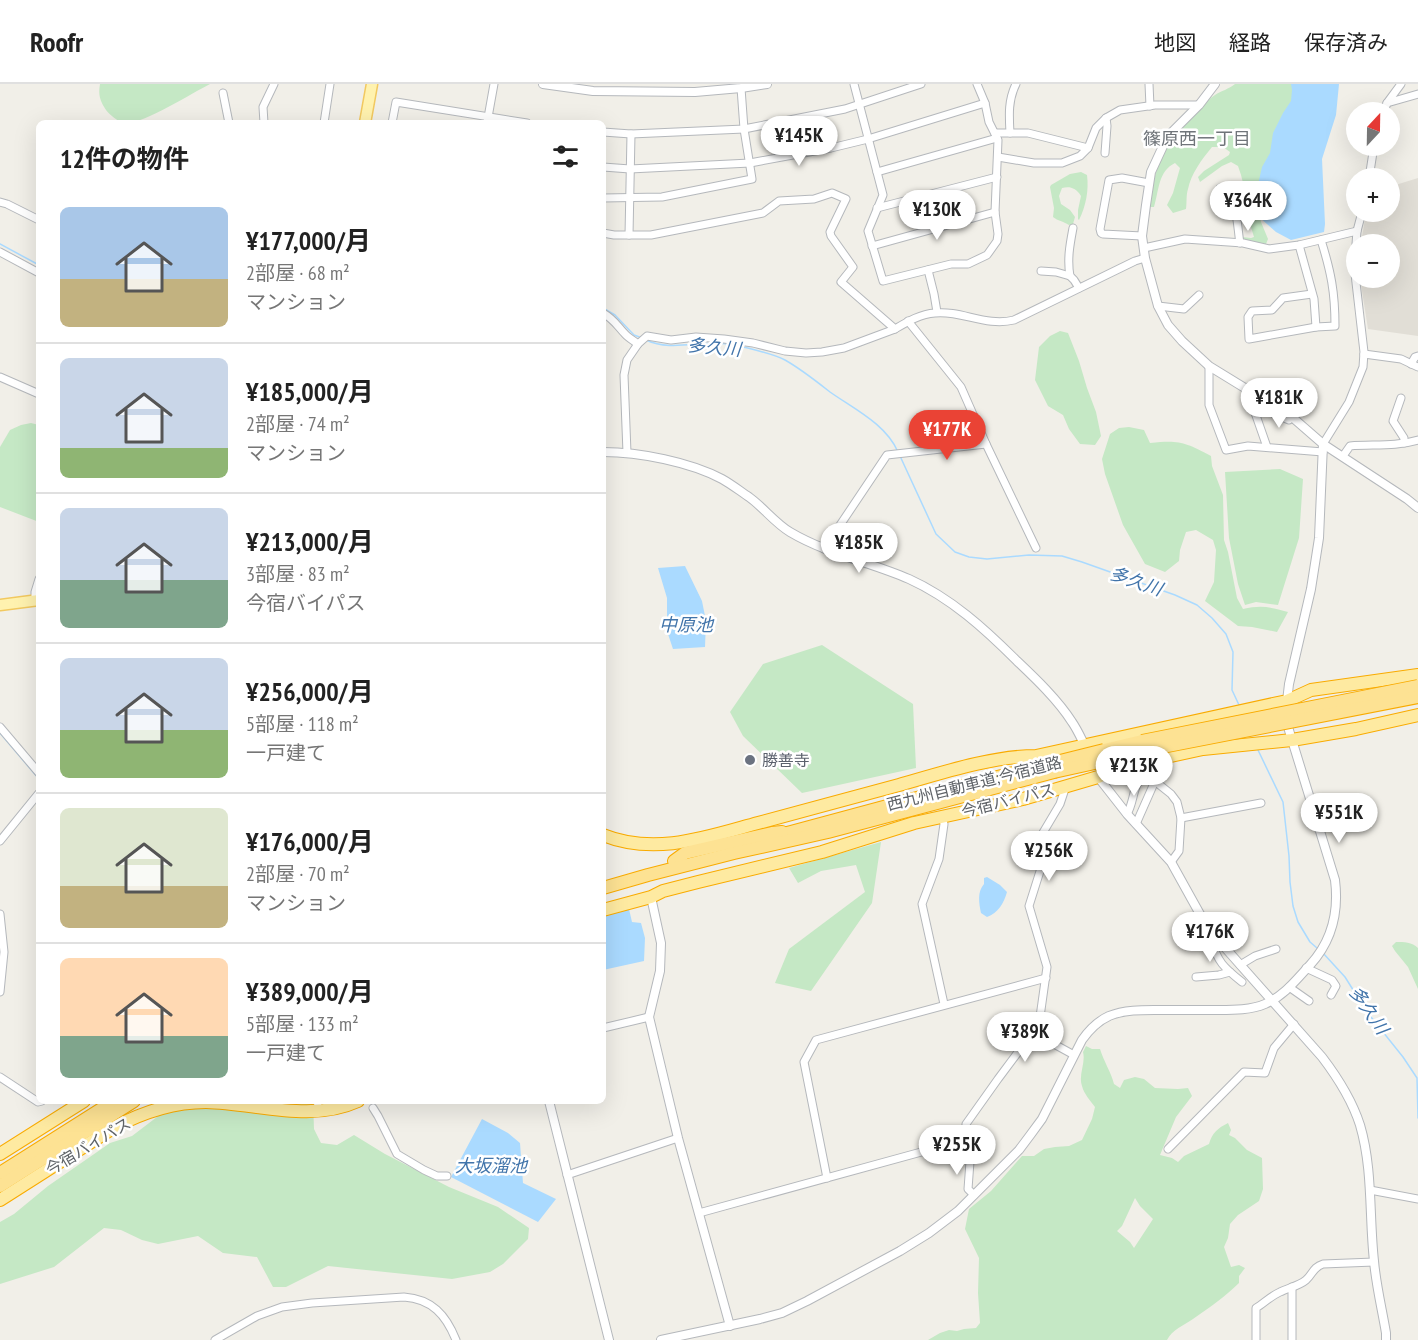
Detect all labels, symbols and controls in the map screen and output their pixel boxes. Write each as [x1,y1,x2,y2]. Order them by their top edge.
text: Roofr [30,23,83,60]
text: 地図 [1154,29,1196,56]
text: 経路 [1229,29,1271,56]
text: 保存済み [1304,29,1388,56]
north arrow [1346,102,1400,156]
map controls [1346,102,1400,288]
pin: ¥145K [757,116,841,167]
text: ¥145K [775,122,823,148]
district label: 篠原西一丁目 [1143,127,1251,150]
icon: filters [549,140,582,173]
text: 12件の物件 [60,142,189,175]
button: + [1346,168,1400,222]
pin: ¥364K [1206,181,1290,232]
text: ¥364K [1224,187,1272,213]
pin: ¥130K [895,190,979,241]
text: ¥130K [913,196,961,222]
text: ¥177,000/月 [246,224,371,257]
icon: home [108,231,180,303]
button: − [1346,234,1400,288]
text: 2部屋 · 68 m² [246,260,350,286]
text: マンション [246,289,346,315]
water label: 多久川 [686,333,744,361]
text: ¥185,000/月 [246,375,374,408]
pin: ¥181K [1237,378,1321,429]
icon: home [108,382,180,454]
text: ¥181K [1255,384,1303,410]
pin: ¥177K [905,410,989,461]
text: 2部屋 · 74 m² [246,411,350,437]
text: ¥177K [923,416,971,442]
text: マンション [246,440,346,466]
pin: ¥185K [817,523,901,574]
text: ¥213,000/月 [246,525,374,558]
text: ¥185K [835,529,883,555]
icon: home [108,532,180,604]
text: 3部屋 · 83 m² [246,561,350,587]
water label: 多久川 [1107,561,1167,601]
text: 今宿バイパス [246,590,366,616]
water label: 中原池 [659,613,715,636]
text: ¥256,000/月 [246,675,374,708]
icon: home [108,682,180,754]
text: 5部屋 · 118 m² [246,711,359,737]
text: 一戸建て [246,740,326,766]
pin: ¥213K [1092,746,1176,797]
place label: 勝善寺 [762,750,810,770]
street label: 西九州自動車道;今宿道路 [885,752,1063,814]
text: ¥213K [1110,752,1158,778]
marker: 勝善寺 [743,753,757,767]
street label: 今宿バイパス [959,779,1057,821]
pin: ¥551K [1297,793,1381,844]
text: ¥551K [1315,799,1363,825]
text: ¥176,000/月 [246,825,374,858]
pin: ¥256K [1007,831,1091,882]
icon: home [108,832,180,904]
text: ¥256K [1025,837,1073,863]
text: 2部屋 · 70 m² [246,861,350,887]
text: マンション [246,890,346,916]
pin: ¥176K [1168,912,1252,963]
text: ¥176K [1186,918,1234,944]
text: ¥389,000/月 [246,975,374,1008]
water label: 多久川 [1344,981,1395,1040]
icon: home [108,982,180,1054]
text: 5部屋 · 133 m² [246,1011,359,1037]
pin: ¥389K [983,1012,1067,1063]
text: ¥389K [1001,1018,1049,1044]
text: 一戸建て [246,1040,326,1066]
street label: 今宿バイパス [42,1113,134,1179]
pin: ¥255K [915,1125,999,1176]
text: ¥255K [933,1131,981,1157]
water label: 大坂溜池 [455,1154,529,1177]

